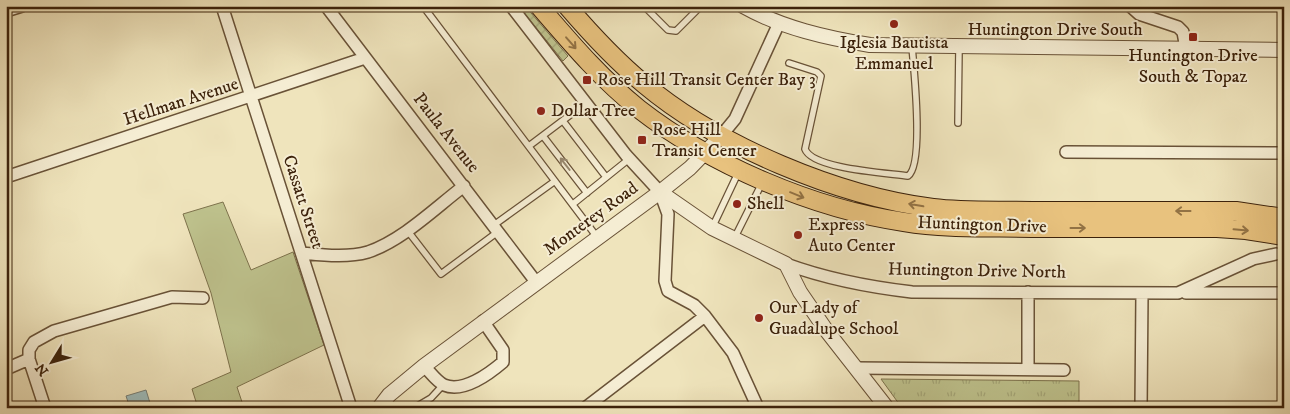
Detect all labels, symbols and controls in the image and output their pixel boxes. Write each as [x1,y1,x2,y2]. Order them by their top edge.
marker: Iglesia Bautista Emmanuel [888,18,900,30]
street label: Huntington Drive South [967,19,1143,41]
marker: Huntington Drive South & Topaz [1187,31,1199,43]
place label: Iglesia Bautista Emmanuel [840,32,949,75]
one-way arrow [565,37,576,50]
place label: Huntington Drive South & Topaz [1128,45,1258,88]
place label: Rose Hill Transit Center Bay 3 [597,69,816,91]
street label: Hellman Avenue [121,73,241,131]
marker: Rose Hill Transit Center Bay 3 [581,74,593,86]
street label: Paula Avenue [408,89,484,177]
place label: Dollar Tree [551,100,636,122]
marker: Dollar Tree [535,105,547,117]
place label: Rose Hill Transit Center [652,119,757,162]
marker: Rose Hill Transit Center [636,134,648,146]
street label: Cassatt Street [278,152,329,252]
one-way arrow [559,158,570,171]
street label: Monterey Road [540,177,642,261]
one-way arrow [789,191,804,200]
place label: Shell [747,193,785,215]
marker: Shell [731,198,743,210]
one-way arrow [908,199,924,209]
one-way arrow [1175,206,1192,216]
street label: Huntington Drive [917,212,1047,238]
place label: Express Auto Center [808,214,895,257]
one-way arrow [1070,223,1086,233]
one-way arrow [1232,225,1248,234]
marker: Express Auto Center [792,229,804,241]
street label: Huntington Drive North [888,258,1067,284]
place label: Our Lady of Guadalupe School [769,297,899,340]
marker: Our Lady of Guadalupe School [753,312,765,324]
north arrow [28,336,78,386]
text: N [31,359,53,379]

